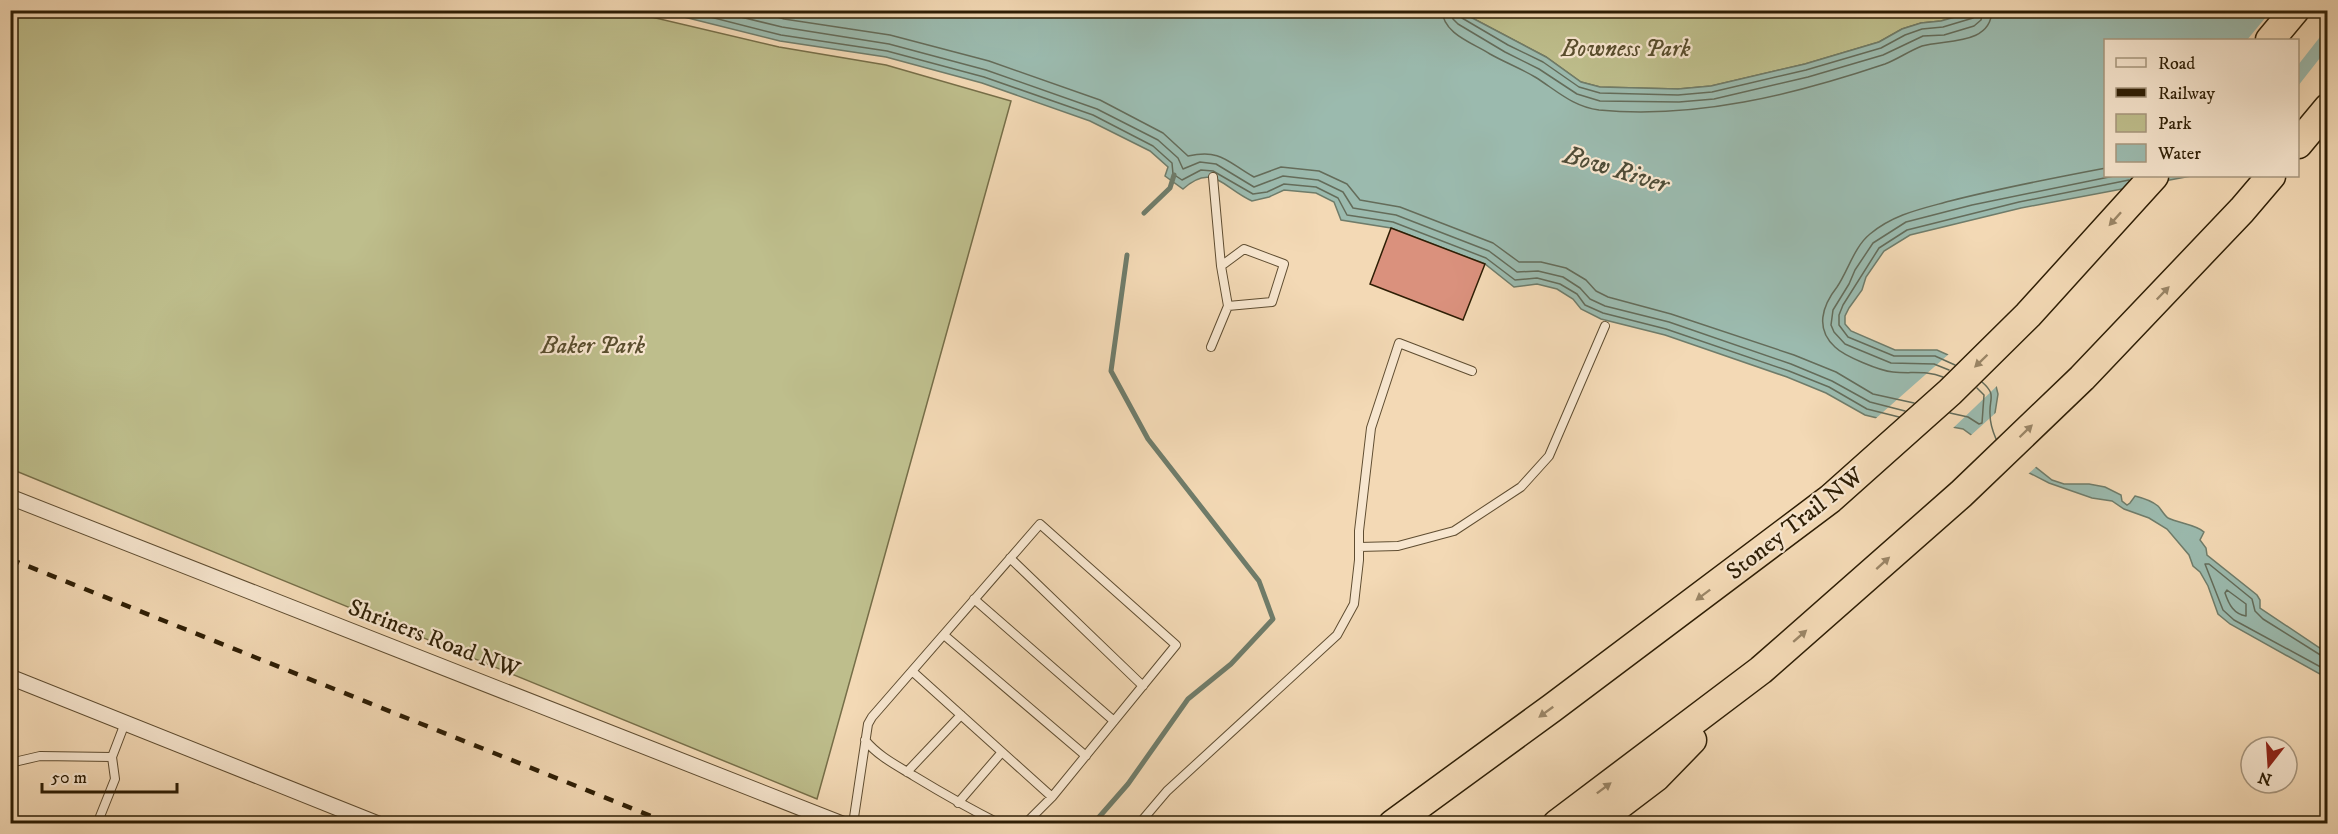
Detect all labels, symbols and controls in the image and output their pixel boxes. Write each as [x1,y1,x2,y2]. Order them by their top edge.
park label: Bowness Park [1560,34,1691,64]
legend [2104,39,2299,177]
text: Road [2158,53,2195,75]
text: Railway [2158,83,2216,105]
text: Park [2158,113,2192,135]
water label: Bow River [1559,138,1674,202]
text: Water [2157,143,2201,165]
one-way arrow [2109,211,2122,226]
one-way arrow [2156,286,2170,300]
park label: Baker Park [540,331,645,361]
one-way arrow [1975,354,1989,368]
one-way arrow [2019,424,2034,438]
street label: Stoney Trail NW [1720,460,1870,587]
one-way arrow [1875,557,1890,570]
one-way arrow [1695,589,1711,602]
street label: Shriners Road NW [344,593,525,686]
one-way arrow [1792,630,1807,643]
one-way arrow [1539,706,1555,718]
north arrow [2239,735,2299,795]
scale bar [42,756,177,794]
text: 50 m [51,767,87,789]
text: N [2256,767,2274,790]
one-way arrow [1596,782,1612,795]

